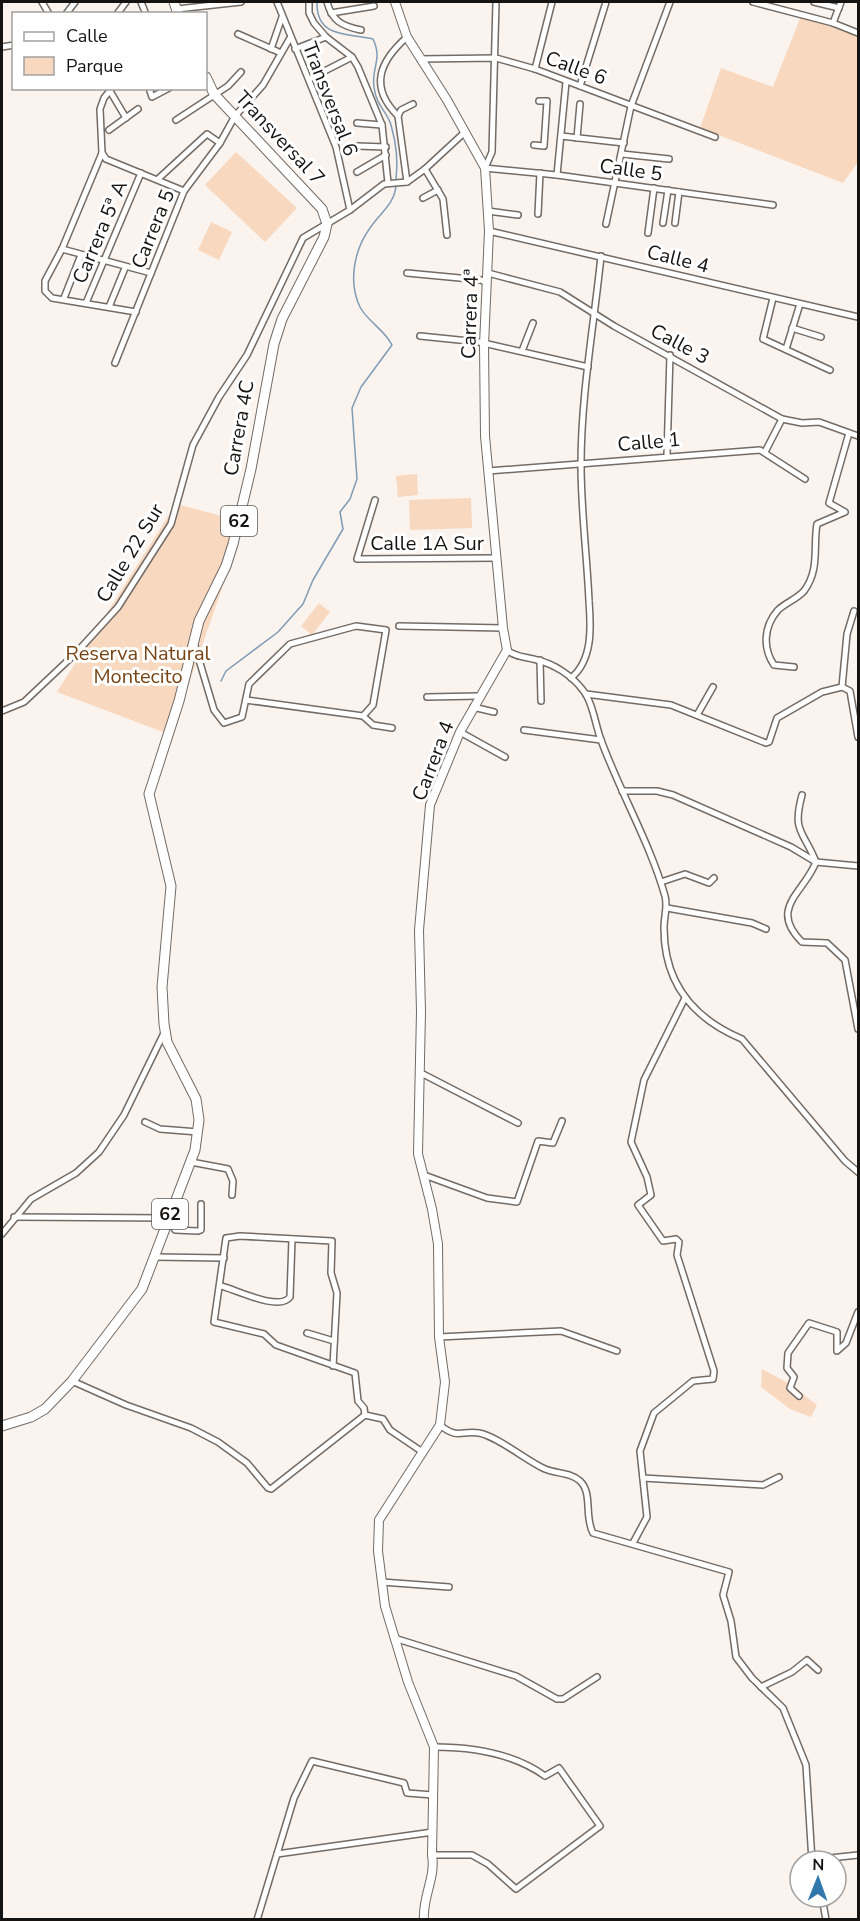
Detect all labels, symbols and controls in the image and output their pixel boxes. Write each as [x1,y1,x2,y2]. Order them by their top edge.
legend [12,12,207,90]
text: Calle [66,24,108,48]
street label: Transversal 6 [296,38,364,160]
street label: Calle 6 [542,44,610,92]
text: Parque [66,54,123,78]
street label: Transversal 7 [229,85,331,191]
street label: Calle 5 [598,152,664,188]
street label: Carrera 5ª A [66,176,134,288]
street label: Carrera 5 [125,185,181,273]
street label: Calle 4 [644,238,712,280]
street label: Carrera 4ª [455,269,485,359]
street label: Calle 3 [646,317,714,371]
street label: Carrera 4C [217,378,261,478]
street label: Calle 1 [616,426,682,458]
street label: Calle 22 Sur [90,498,170,608]
road number: 62 [221,506,257,536]
street label: Calle 1A Sur [370,530,484,557]
park label: Reserva Natural Montecito [66,640,211,690]
street label: Carrera 4 [405,717,461,805]
road number: 62 [152,1199,188,1229]
north arrow [788,1849,848,1909]
text: N [812,1854,824,1876]

